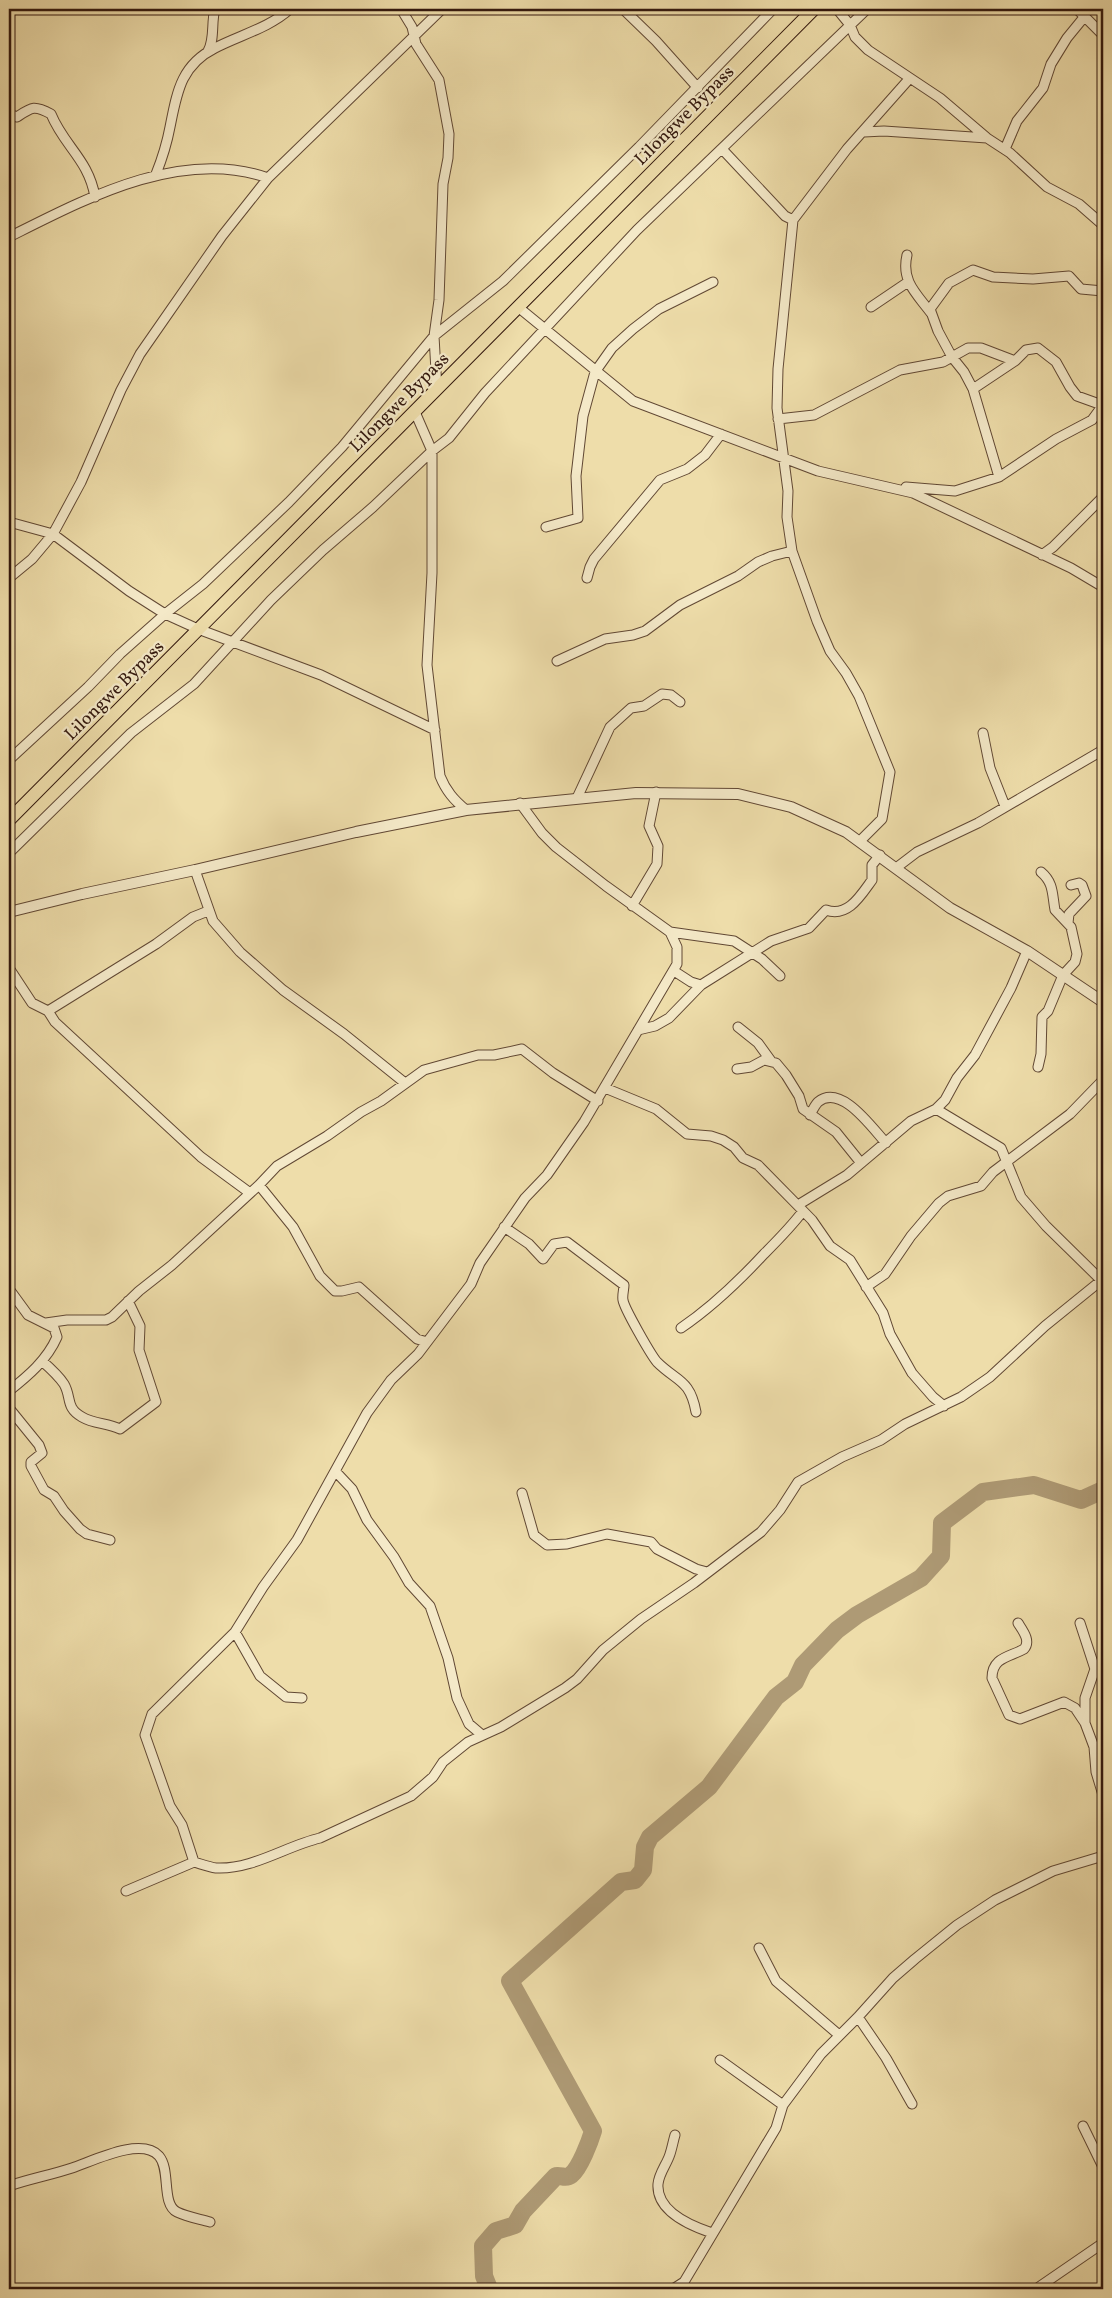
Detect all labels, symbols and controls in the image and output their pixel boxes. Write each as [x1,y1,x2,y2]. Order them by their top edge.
street label: Lilongwe Bypass [630,61,741,172]
street label: Lilongwe Bypass [345,348,456,459]
street label: Lilongwe Bypass [60,636,171,747]

